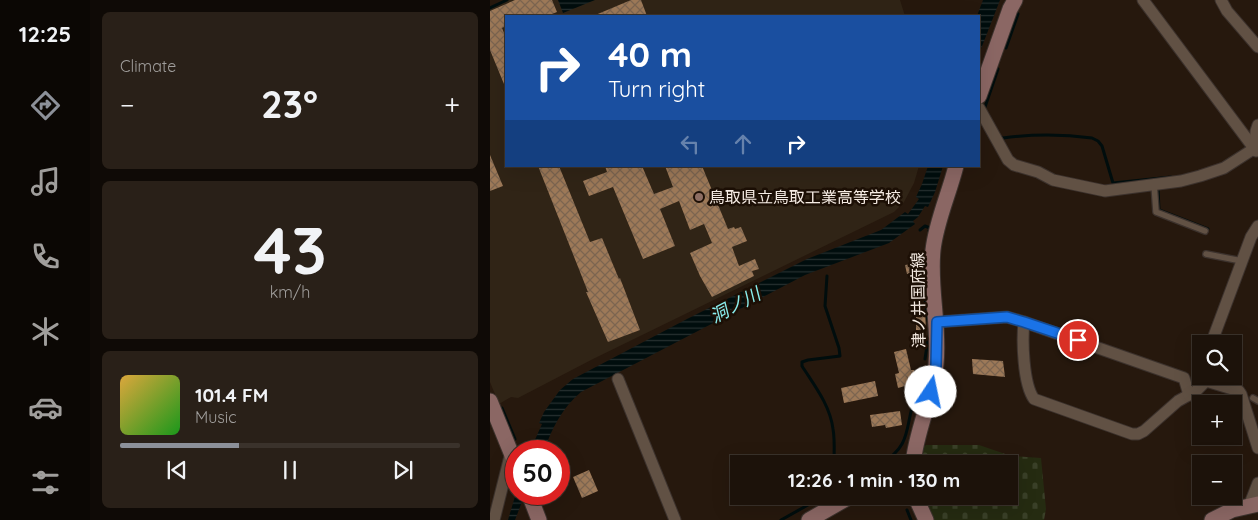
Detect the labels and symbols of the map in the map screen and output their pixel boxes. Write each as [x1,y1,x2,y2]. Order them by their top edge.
place label: 鳥取県立鳥取工業高等学校 [709,187,901,207]
marker: 鳥取県立鳥取工業高等学校 [693,191,705,203]
street label: 津ノ井国府線 [907,252,929,348]
water label: 洞ノ川 [706,281,766,328]
pin [1057,319,1099,361]
position arrow [904,365,956,417]
speed limit sign: 50 [505,440,570,505]

